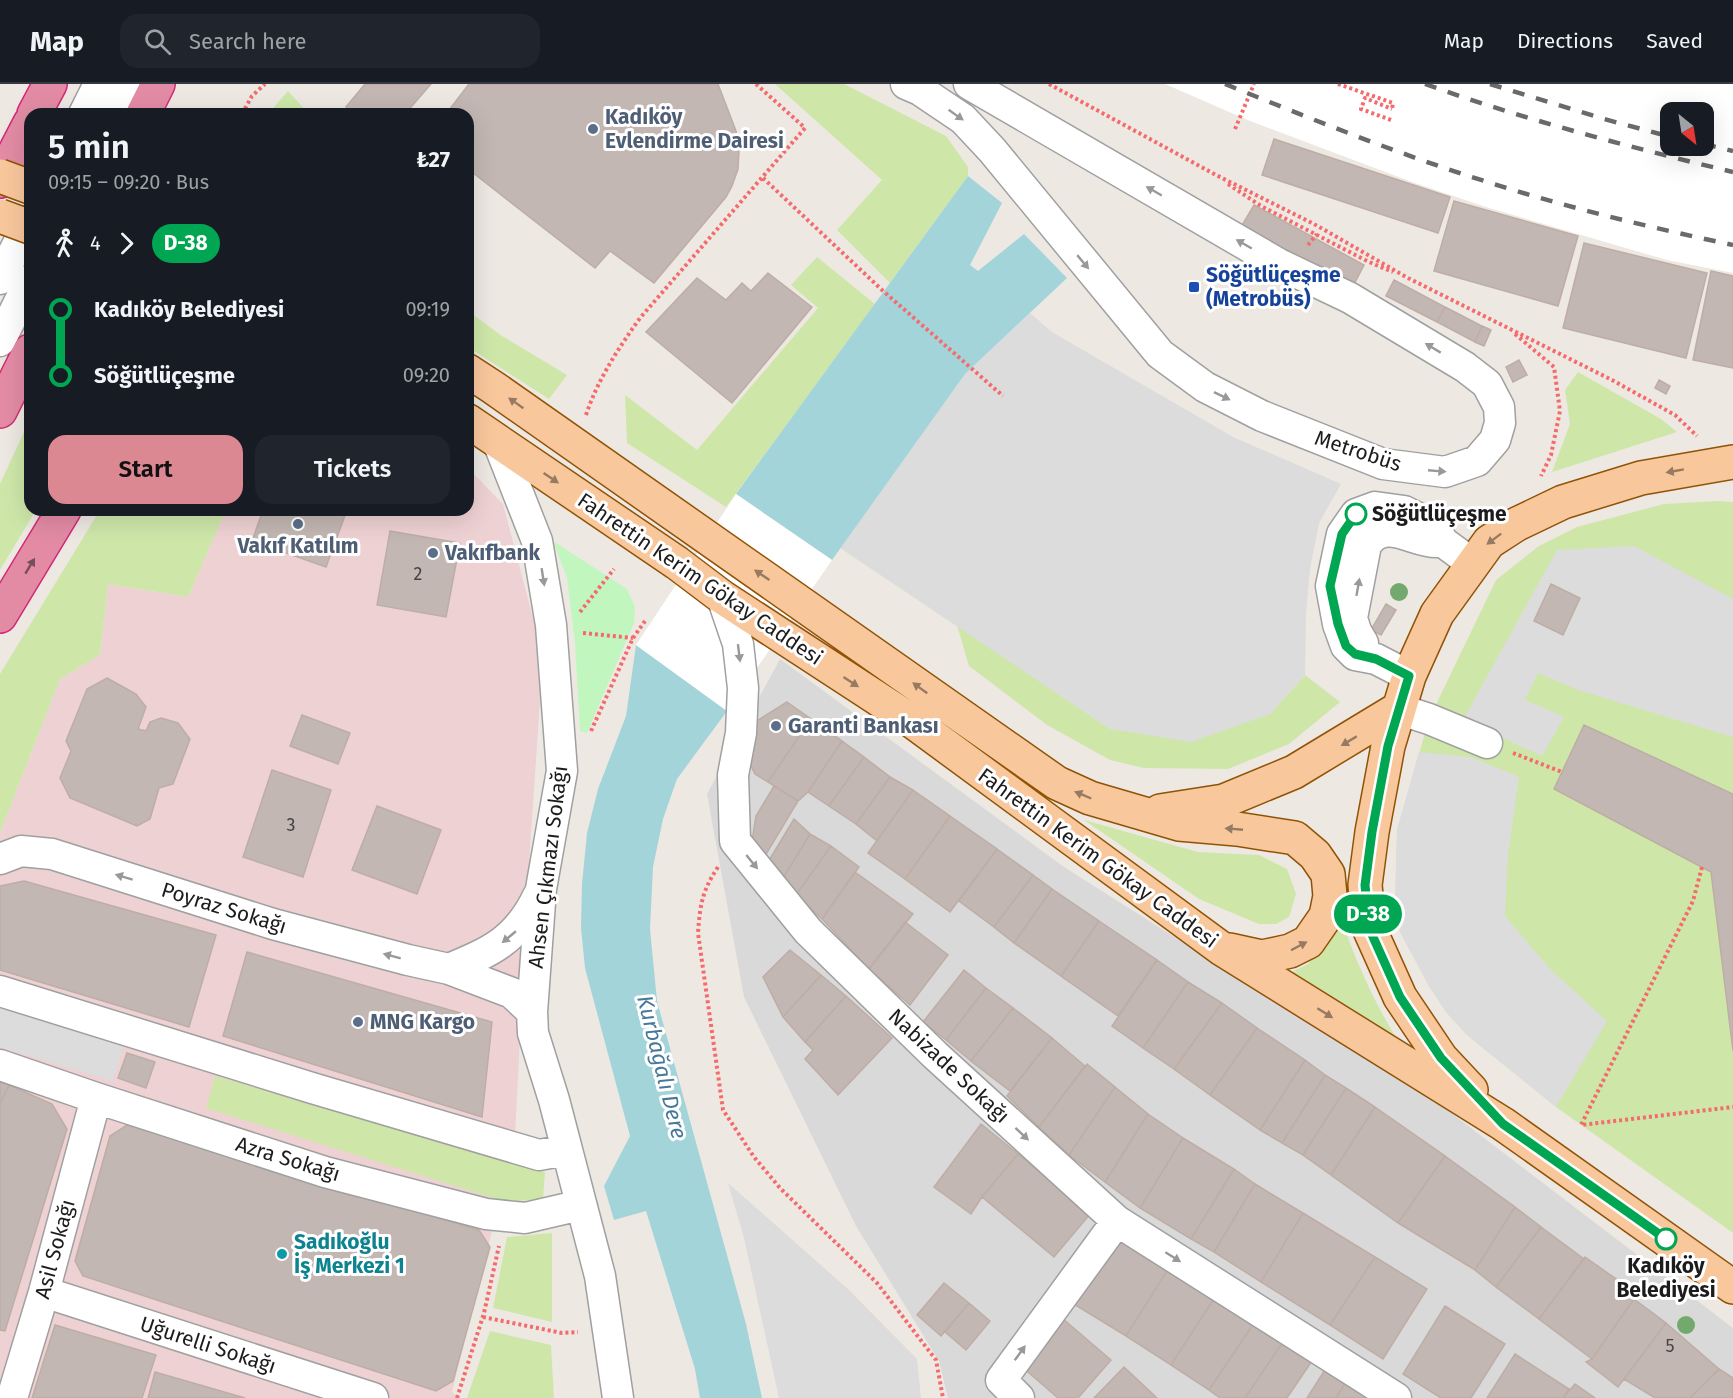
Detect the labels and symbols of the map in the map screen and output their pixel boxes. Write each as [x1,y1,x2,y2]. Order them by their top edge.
north arrow [1660,102,1714,156]
place label: Kadıköy Evlendirme Dairesi [605,104,784,154]
one-way arrow [948,109,964,120]
marker: Kadıköy Evlendirme Dairesi [586,122,600,136]
one-way arrow [1145,186,1162,196]
one-way arrow [1236,238,1252,249]
one-way arrow [1077,254,1090,270]
place label: Söğütlüçeşme (Metrobüs) [1206,262,1341,312]
marker: Söğütlüçeşme (Metrobüs) [1187,280,1201,294]
one-way arrow [1425,342,1441,353]
one-way arrow [1214,391,1231,400]
one-way arrow [508,398,524,409]
street label: Metrobüs [1311,425,1405,477]
one-way arrow [1427,466,1446,476]
one-way arrow [1666,467,1685,476]
one-way arrow [542,472,558,484]
street label: Fahrettin Kerim Gökay Caddesi [573,487,827,671]
place label: Söğütlüçeşme [1372,501,1507,527]
marker: Söğütlüçeşme [1345,503,1367,525]
marker: Vakıf Katılım [291,517,305,531]
place label: Vakıf Katılım [236,533,359,559]
one-way arrow [1487,533,1503,545]
place label: Vakıfbank [444,540,541,566]
marker: Vakıfbank [426,546,440,560]
one-way arrow [25,557,35,574]
house number: 2 [414,563,423,585]
one-way arrow [539,568,548,587]
one-way arrow [754,569,770,581]
one-way arrow [1354,577,1363,596]
one-way arrow [734,643,743,662]
one-way arrow [843,676,859,687]
one-way arrow [913,682,929,694]
place label: Garanti Bankası [788,713,939,739]
marker: Garanti Bankası [769,719,783,733]
one-way arrow [1341,735,1357,746]
street label: Fahrettin Kerim Gökay Caddesi [973,762,1223,954]
street label: Ahsen Çıkmazı Sokağı [523,764,573,970]
one-way arrow [1074,790,1092,799]
house number: 3 [287,814,295,836]
one-way arrow [1224,824,1243,834]
one-way arrow [745,854,758,870]
one-way arrow [115,872,133,881]
street label: Poyraz Sokağı [158,877,290,939]
line badge: D-38 [1326,894,1410,934]
one-way arrow [502,930,517,943]
one-way arrow [1291,941,1308,951]
one-way arrow [383,951,401,960]
water label: Kurbağalı Dere [631,992,693,1142]
street label: Nabizade Sokağı [883,1003,1015,1129]
one-way arrow [1317,1007,1333,1019]
place label: MNG Kargo [370,1009,475,1035]
marker: MNG Kargo [351,1015,365,1029]
one-way arrow [1014,1127,1029,1141]
street label: Azra Sokağı [233,1131,343,1187]
street label: Asil Sokağı [29,1197,81,1301]
marker: Kadıköy Belediyesi [1655,1228,1677,1250]
place label: Sadıkoğlu İş Merkezi 1 [294,1229,405,1279]
marker: Sadıkoğlu İş Merkezi 1 [275,1247,289,1261]
one-way arrow [1164,1251,1181,1262]
place label: Kadıköy Belediyesi [1616,1253,1716,1303]
street label: Uğurelli Sokağı [137,1311,279,1379]
house number: 5 [1665,1335,1675,1357]
one-way arrow [1014,1346,1026,1361]

